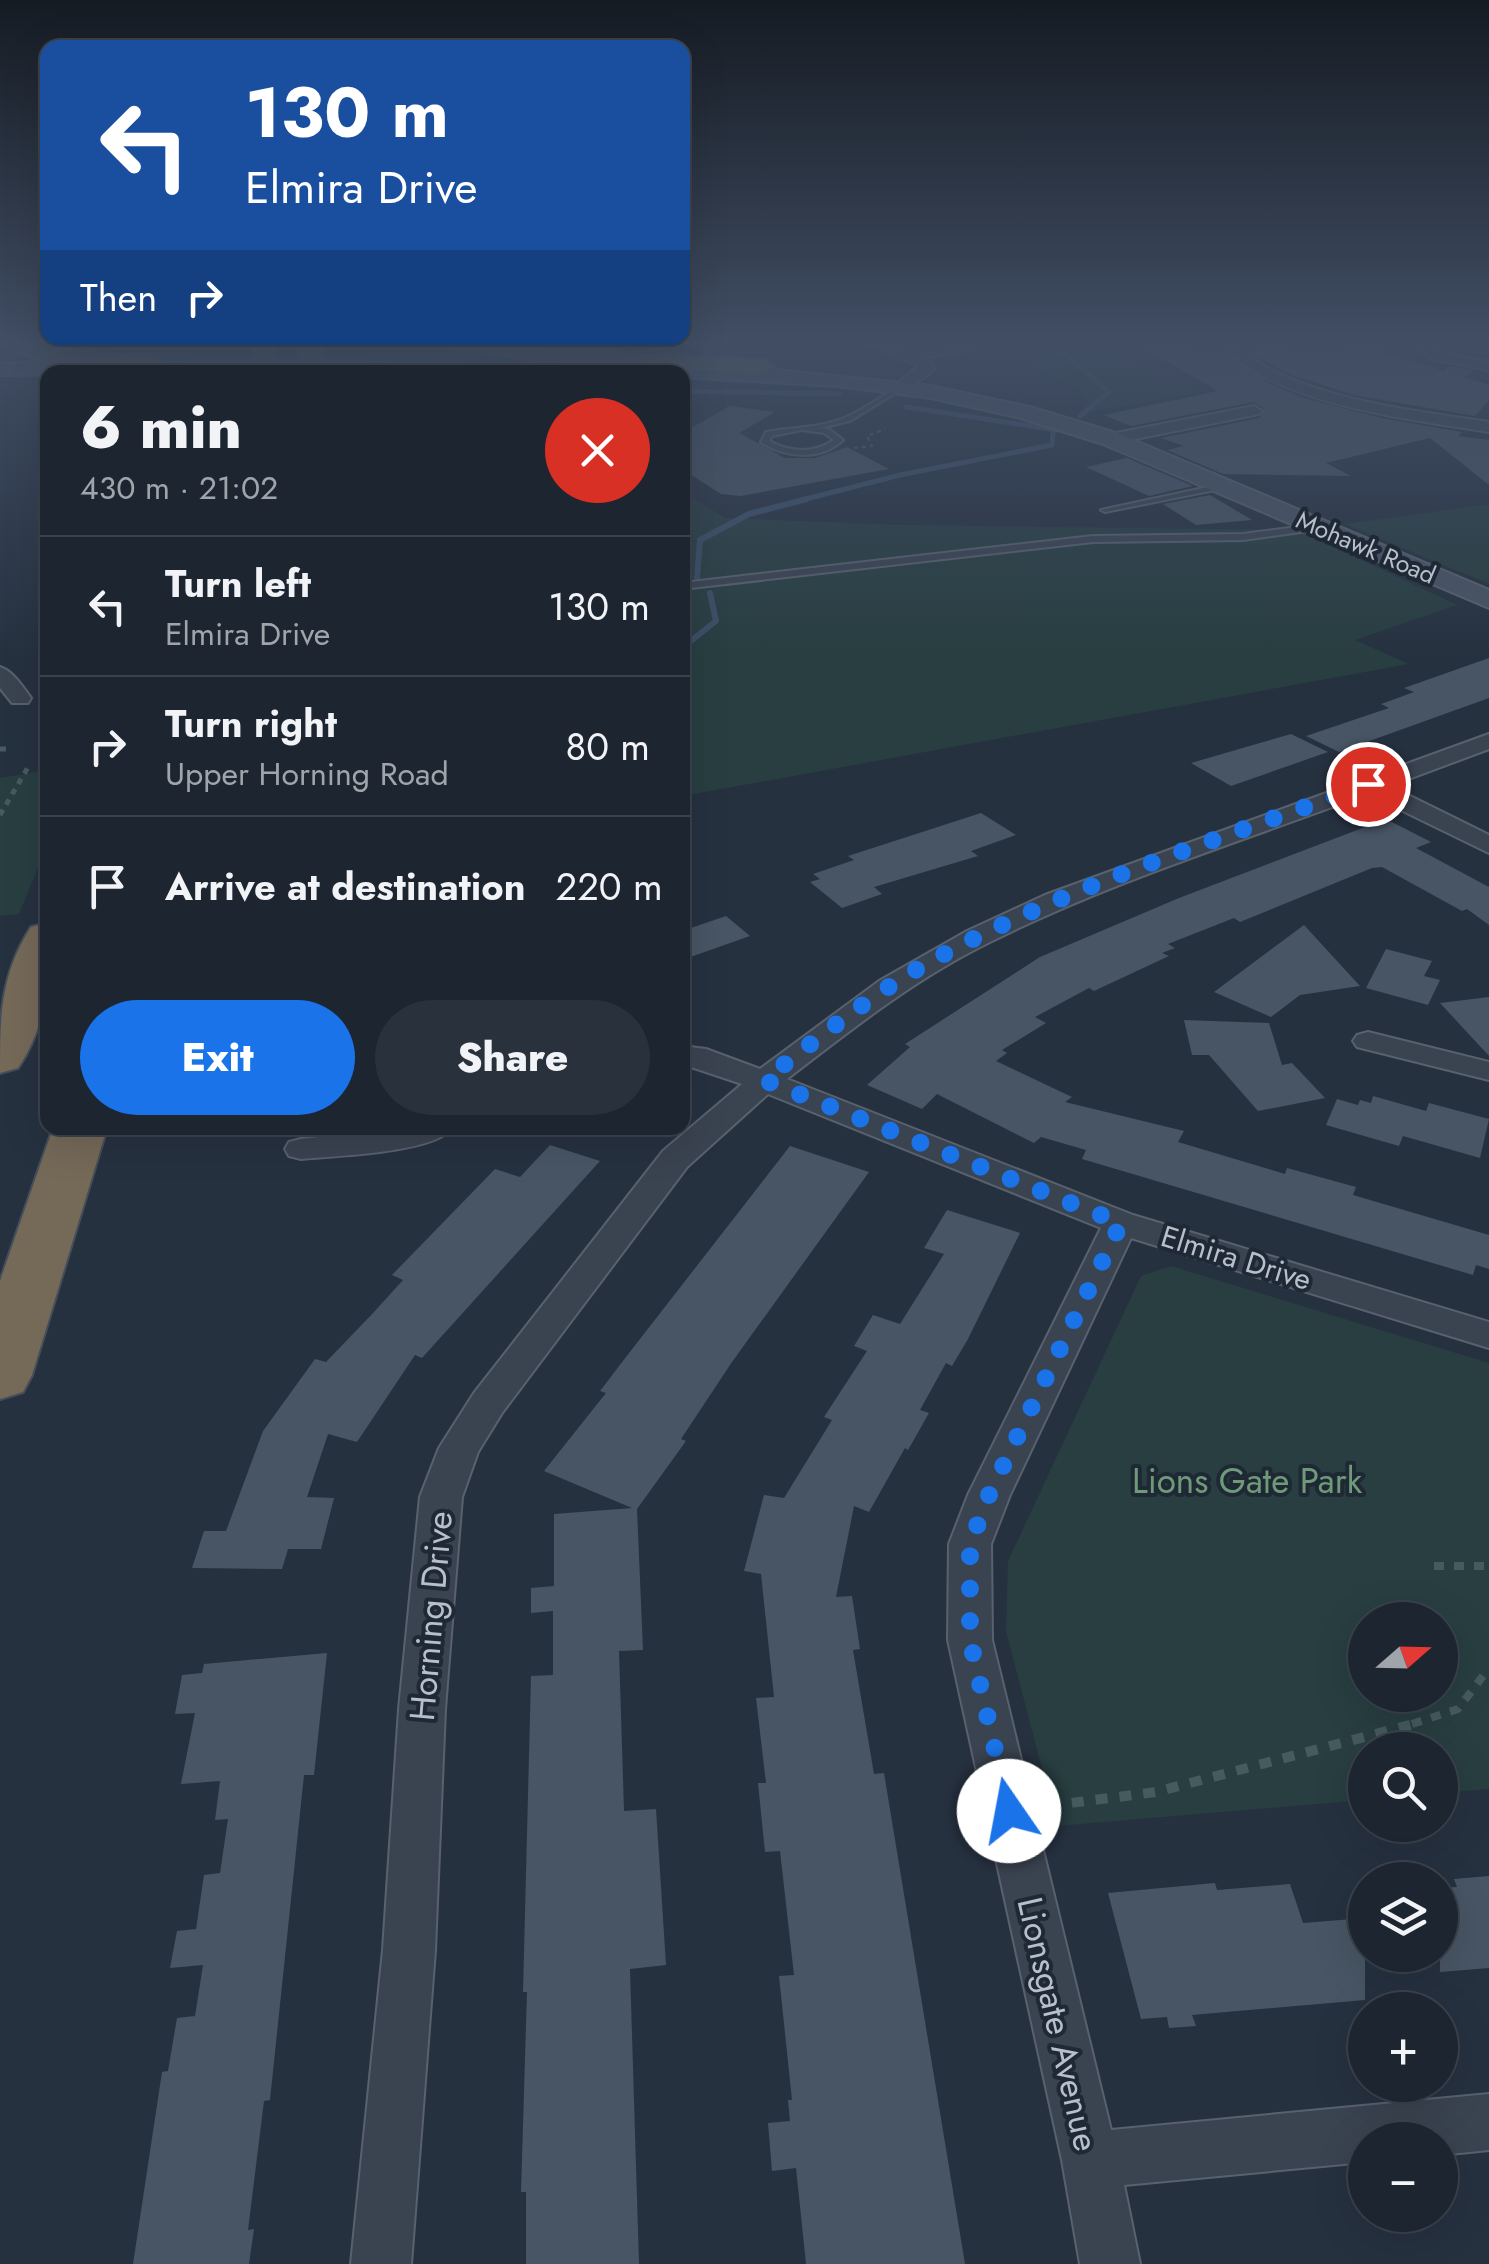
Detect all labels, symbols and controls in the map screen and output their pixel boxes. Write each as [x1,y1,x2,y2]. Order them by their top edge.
text: 130 m [245,62,449,163]
icon: left [80,80,210,210]
text: Elmira Drive [245,155,478,220]
text: Then [80,270,157,325]
icon: right [177,270,232,325]
text: 6 min [80,384,242,471]
button: close [545,398,650,503]
text: 430 m · 21:02 [80,465,278,511]
street label: Mohawk Road [1291,501,1441,593]
text: Turn left [165,556,311,611]
icon: left [80,579,135,634]
text: 130 m [548,579,650,634]
text: Elmira Drive [165,611,330,657]
text: Turn right [165,696,337,751]
icon: right [80,719,135,774]
text: 80 m [565,719,650,774]
pin [1326,742,1411,827]
text: Upper Horning Road [165,751,449,797]
icon: arrive [1341,757,1396,812]
icon: arrive [80,859,135,914]
text: Arrive at destination [165,859,526,914]
text: 220 m [556,859,663,914]
button: Exit [80,1000,355,1115]
button: Share [375,1000,650,1115]
street label: Elmira Drive [1156,1214,1317,1301]
park label: Lions Gate Park [1132,1456,1363,1506]
street label: Horning Drive [397,1509,465,1723]
north arrow [1348,1602,1458,1712]
map controls [1348,1602,1458,2232]
button: search [1348,1732,1458,1842]
position arrow [957,1759,1061,1863]
button: layers [1348,1862,1458,1972]
street label: Lionsgate Avenue [1004,1892,1112,2156]
button: + [1348,1992,1458,2102]
button: − [1348,2122,1458,2232]

